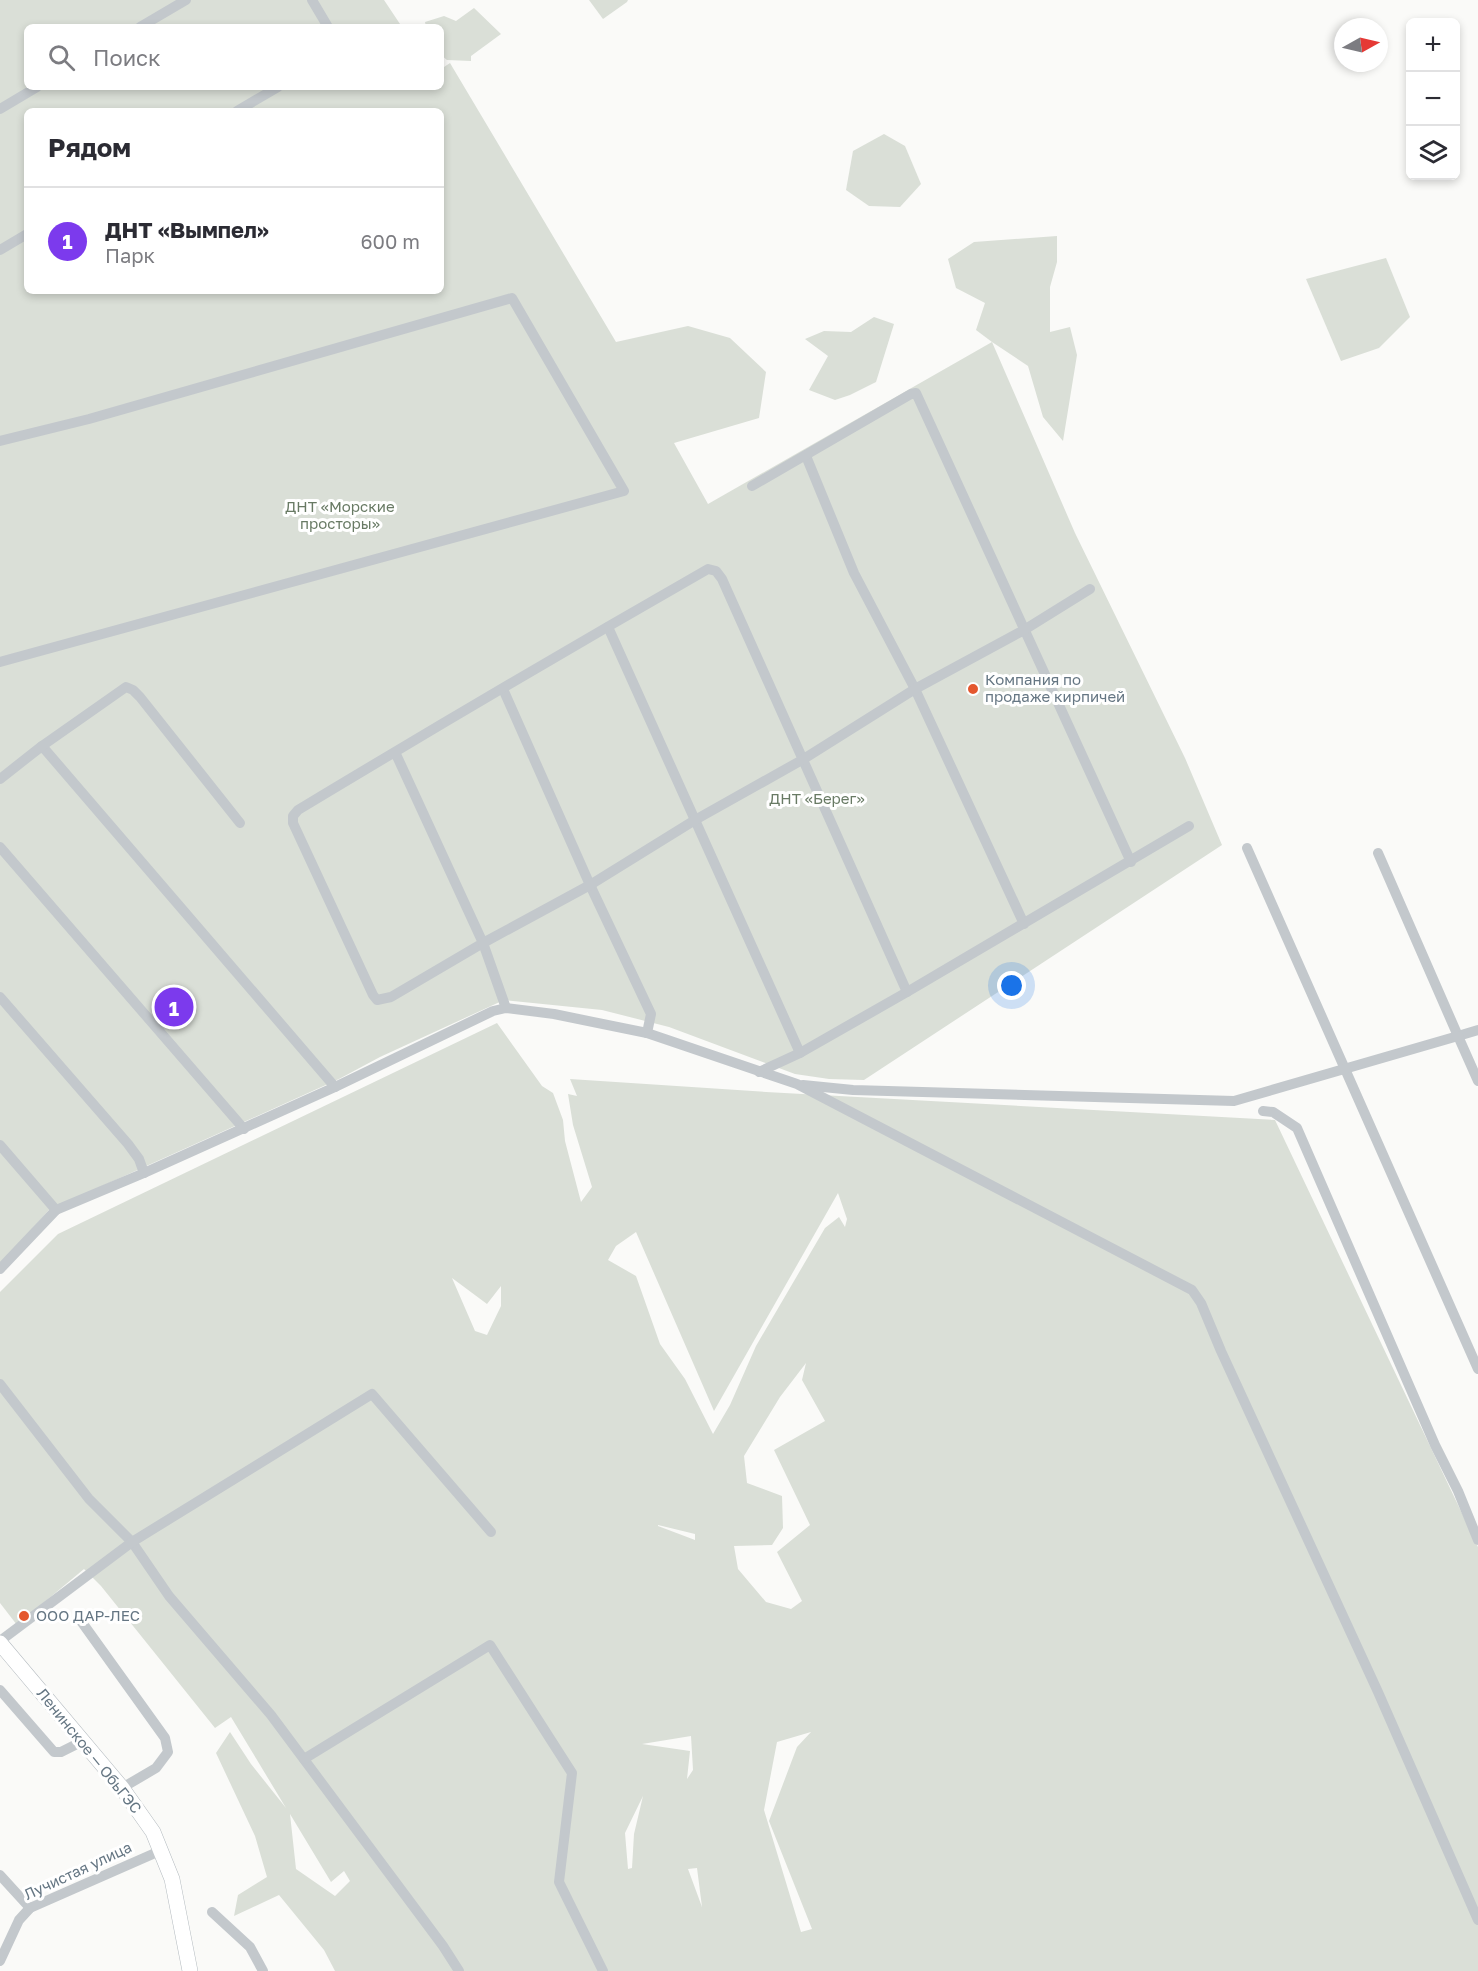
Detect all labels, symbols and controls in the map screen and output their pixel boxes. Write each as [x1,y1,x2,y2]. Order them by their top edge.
north arrow [1334,18,1388,72]
map controls [1406,18,1460,180]
button: + [1406,18,1460,72]
search box [24,24,444,90]
icon: search [45,41,78,74]
text: Поиск [93,44,161,71]
button: − [1406,72,1460,126]
button: layers [1406,126,1460,180]
text: Рядом [48,132,131,163]
text: ДНТ «Вымпел» [105,216,269,243]
text: 1 [62,229,73,253]
text: 600 m [360,229,420,253]
text: Парк [105,243,155,267]
park label: ДНТ «Морские просторы» [285,497,395,532]
place label: Компания по продаже кирпичей [985,670,1125,705]
marker: Компания по продаже кирпичей [966,682,980,696]
park label: ДНТ «Берег» [769,789,865,807]
your location [997,971,1026,1000]
pin: 1 [154,984,194,1030]
place label: ООО ДАР-ЛЕС [36,1606,140,1624]
marker: ООО ДАР-ЛЕС [17,1609,31,1623]
street label: Ленинское — ОбьГЭС [34,1684,146,1817]
street label: Лучистая улица [21,1837,134,1903]

